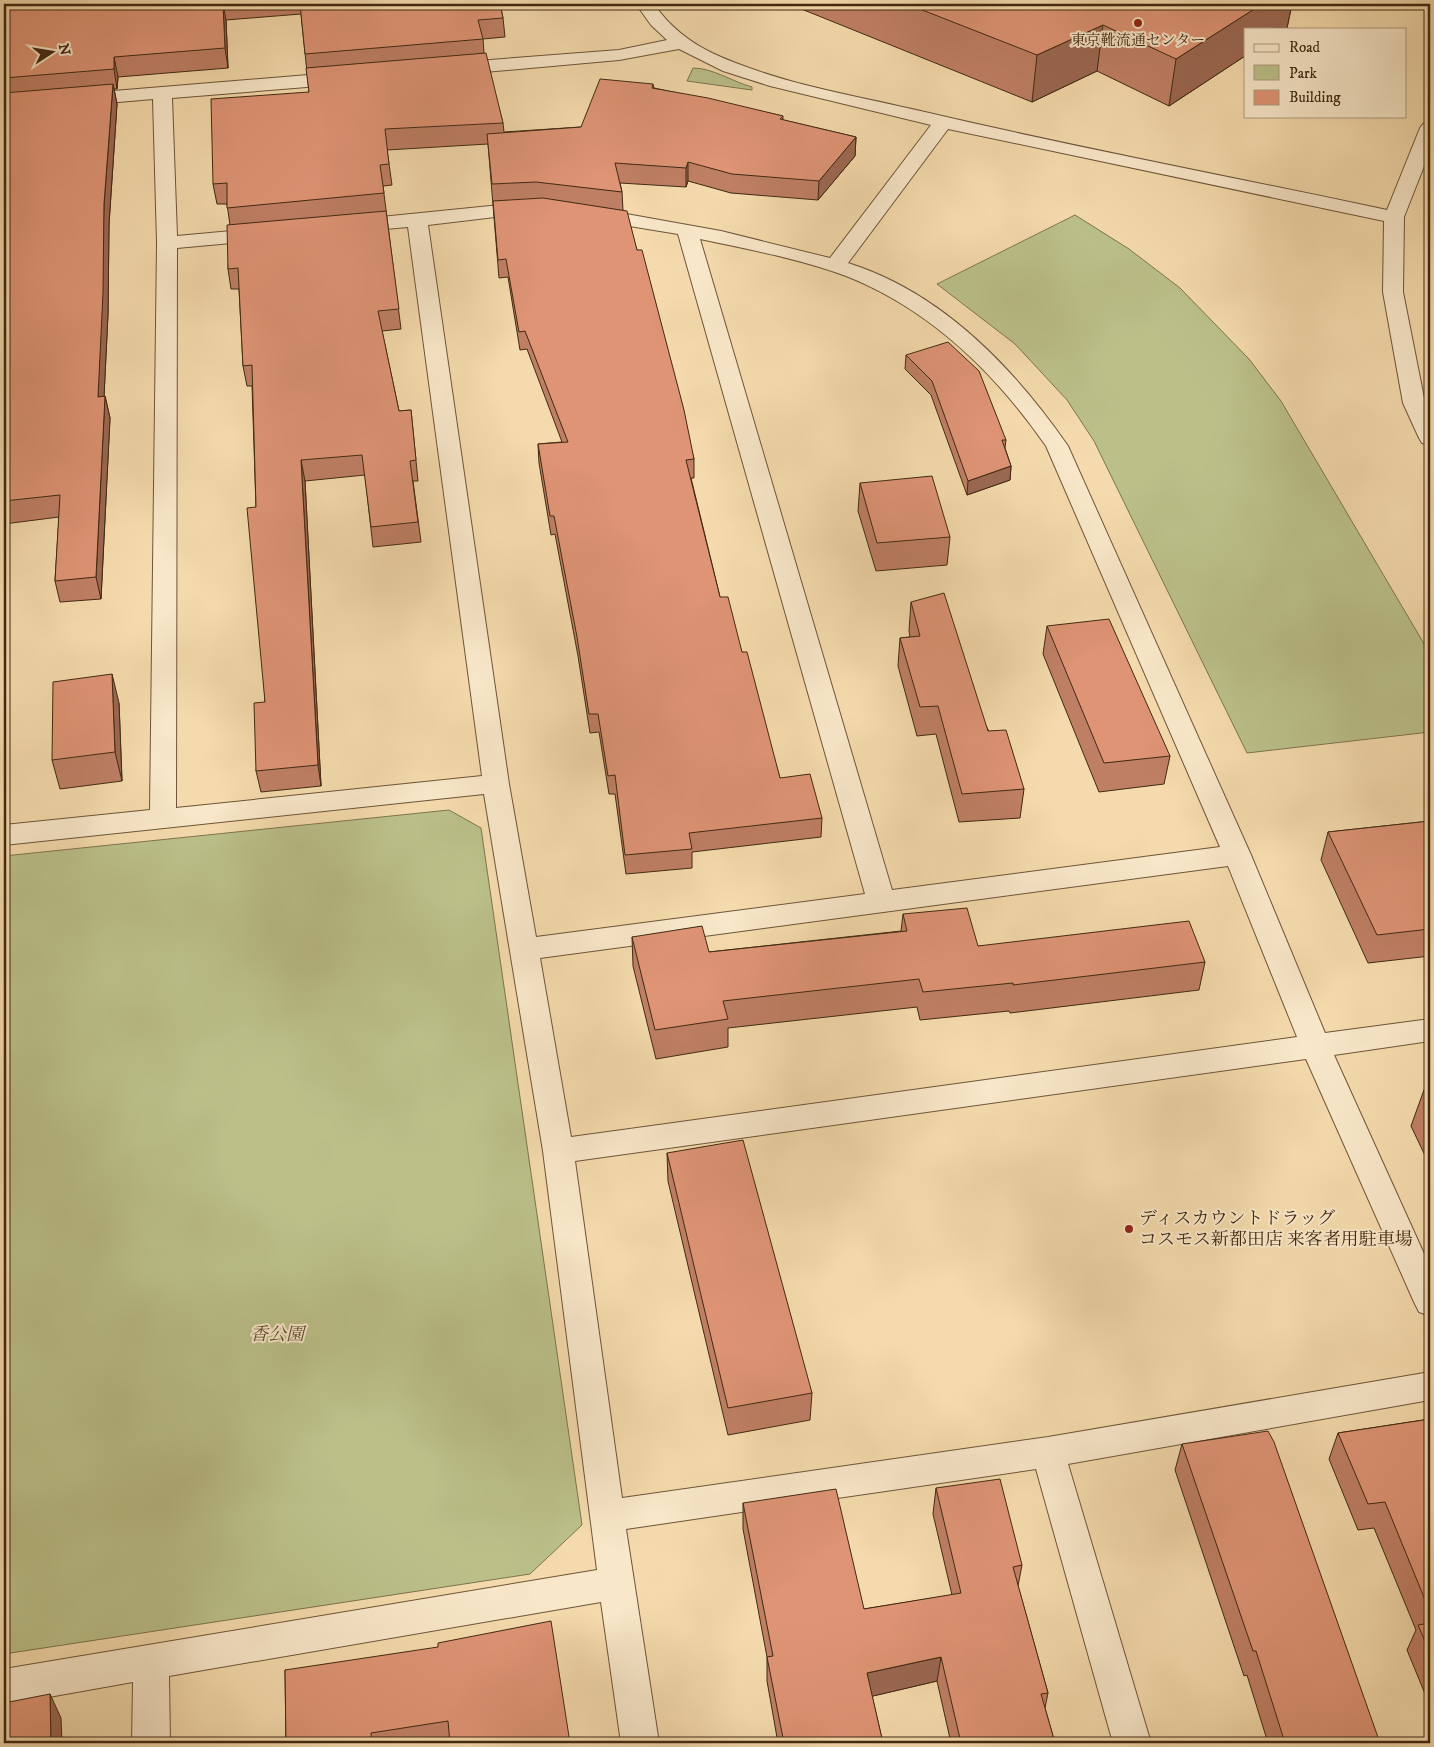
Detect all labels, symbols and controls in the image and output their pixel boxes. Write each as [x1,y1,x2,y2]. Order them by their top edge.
marker: 東京靴流通センター [1132,17,1144,29]
north arrow [28,28,78,78]
legend [1244,28,1406,118]
place label: 東京靴流通センター [1071,31,1205,50]
text: Road [1289,38,1321,57]
text: N [54,42,74,57]
text: Park [1289,64,1318,83]
text: Building [1289,88,1341,107]
place label: ディスカウントドラッグ コスモス新都田店 来客者用駐車場 [1139,1208,1413,1251]
marker: ディスカウントドラッグ コスモス新都田店 来客者用駐車場 [1123,1223,1135,1235]
park label: 香公園 [250,1324,307,1346]

